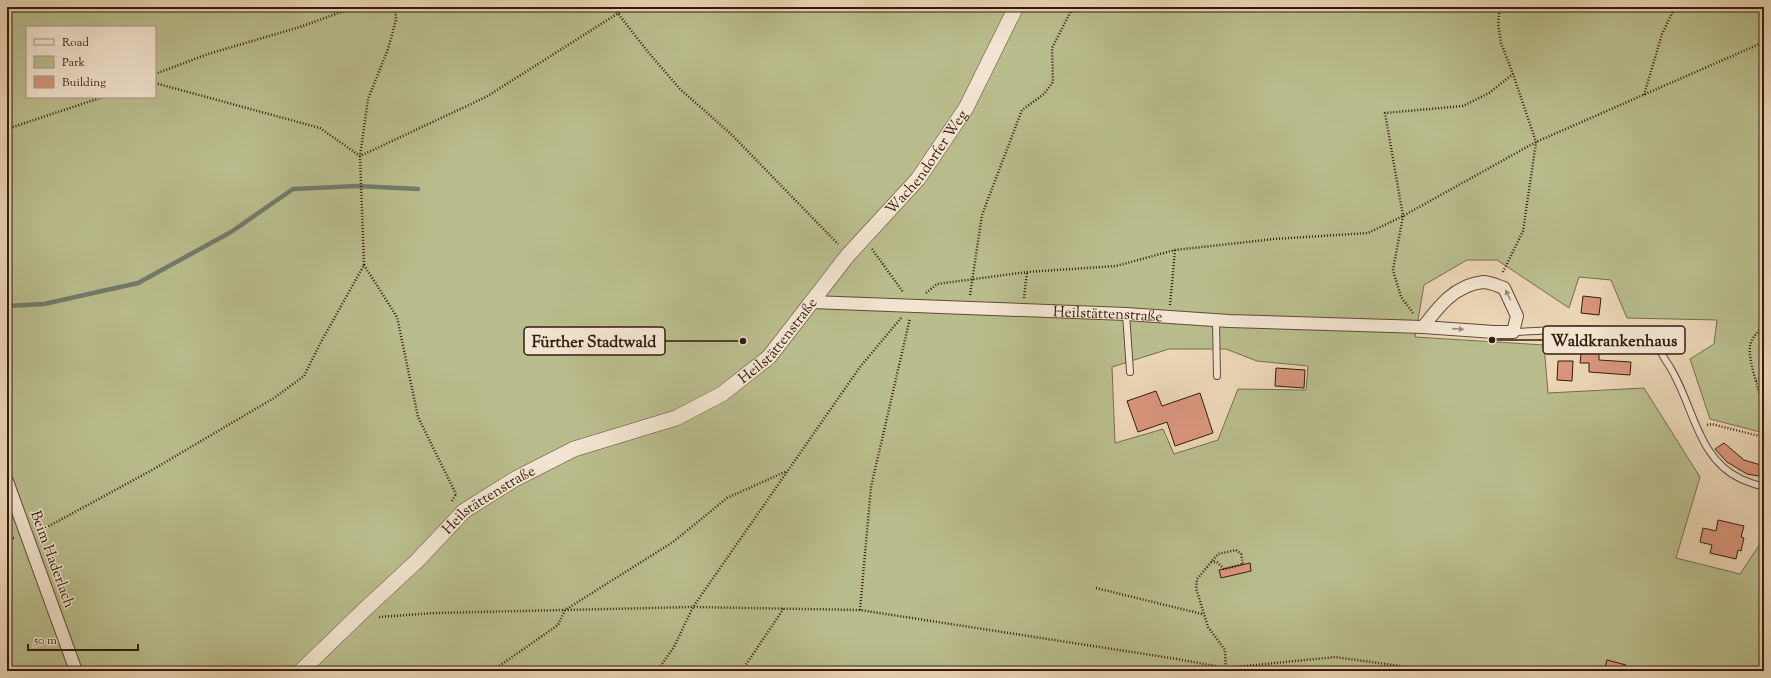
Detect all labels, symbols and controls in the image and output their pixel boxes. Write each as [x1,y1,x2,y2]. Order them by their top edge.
legend [26,26,156,98]
text: Road [62,34,89,52]
text: Park [62,54,85,72]
text: Building [62,74,106,92]
street label: Wachendorfer Weg [881,106,974,220]
one-way arrow [1505,289,1511,301]
street label: Heilstättenstraße [734,294,823,389]
street label: Heilstättenstraße [1052,302,1163,328]
one-way arrow [1452,326,1464,333]
callout: Waldkrankenhaus [1543,326,1685,354]
callout: Fürther Stadtwald [524,327,665,355]
text: Waldkrankenhaus [1551,331,1677,354]
text: Fürther Stadtwald [532,332,657,355]
street label: Heilstättenstraße [438,461,539,540]
street label: Beim Haderlach [24,508,79,611]
scale bar [28,626,138,652]
text: 50 m [33,632,57,650]

